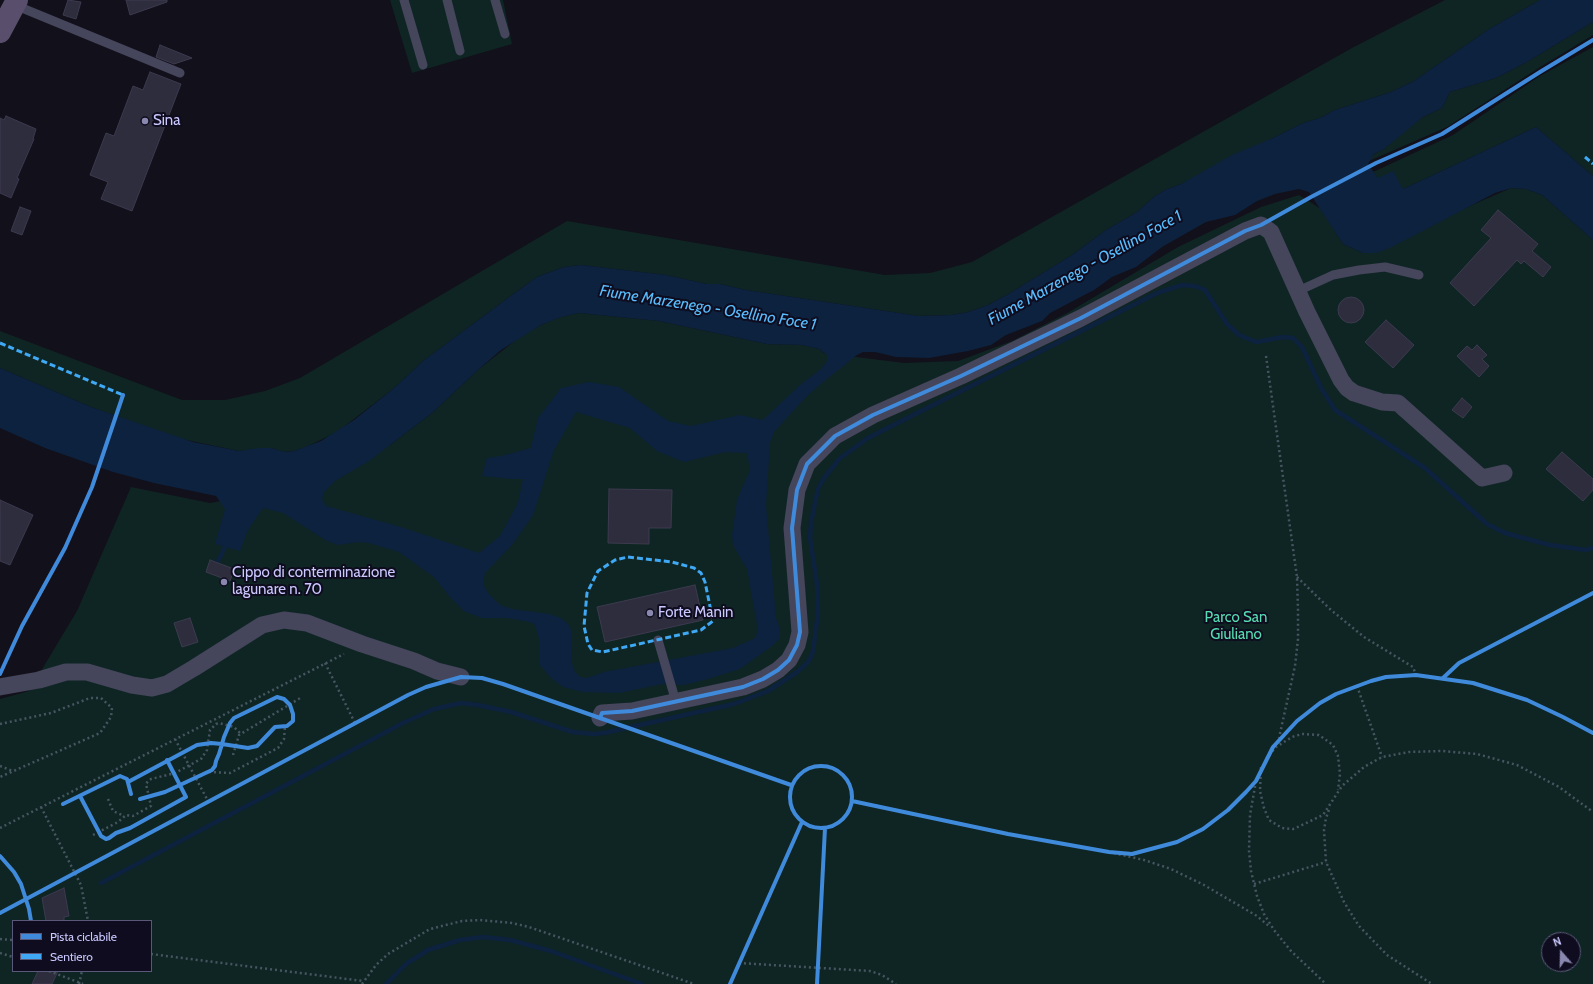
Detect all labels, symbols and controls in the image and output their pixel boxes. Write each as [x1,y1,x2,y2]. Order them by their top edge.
place label: Sina [153,112,180,130]
marker: Sina [140,116,150,126]
water label: Fiume Marzenego - Osellino Foce 1 [984,206,1186,330]
water label: Fiume Marzenego - Osellino Foce 1 [598,281,818,335]
place label: Cippo di conterminazione lagunare n. 70 [232,564,395,599]
marker: Cippo di conterminazione lagunare n. 70 [219,577,229,587]
place label: Forte Manin [658,604,733,622]
marker: Forte Manin [645,608,655,618]
park label: Parco San Giuliano [1205,609,1267,644]
legend [12,920,152,972]
text: Pista ciclabile [50,929,117,944]
north arrow [1541,932,1581,972]
text: N [1551,934,1563,950]
text: Sentiero [50,949,93,964]

